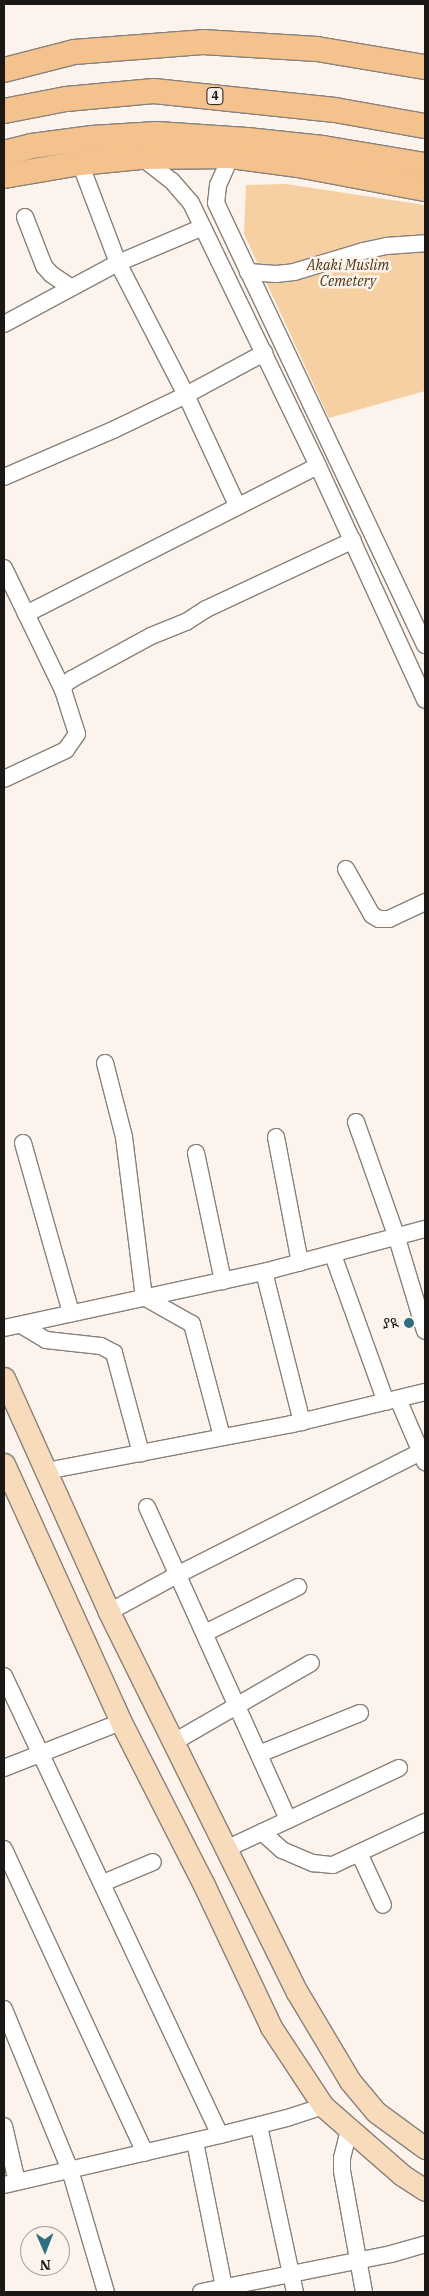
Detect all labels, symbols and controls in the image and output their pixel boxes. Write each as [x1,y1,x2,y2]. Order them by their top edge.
road number: 4 [206,86,224,105]
park label: Akaki Muslim Cemetery [307,257,389,290]
place label: ያዪ [383,1315,399,1331]
marker: ያዪ [403,1317,415,1329]
north arrow [20,2226,70,2276]
text: N [40,2256,51,2274]

